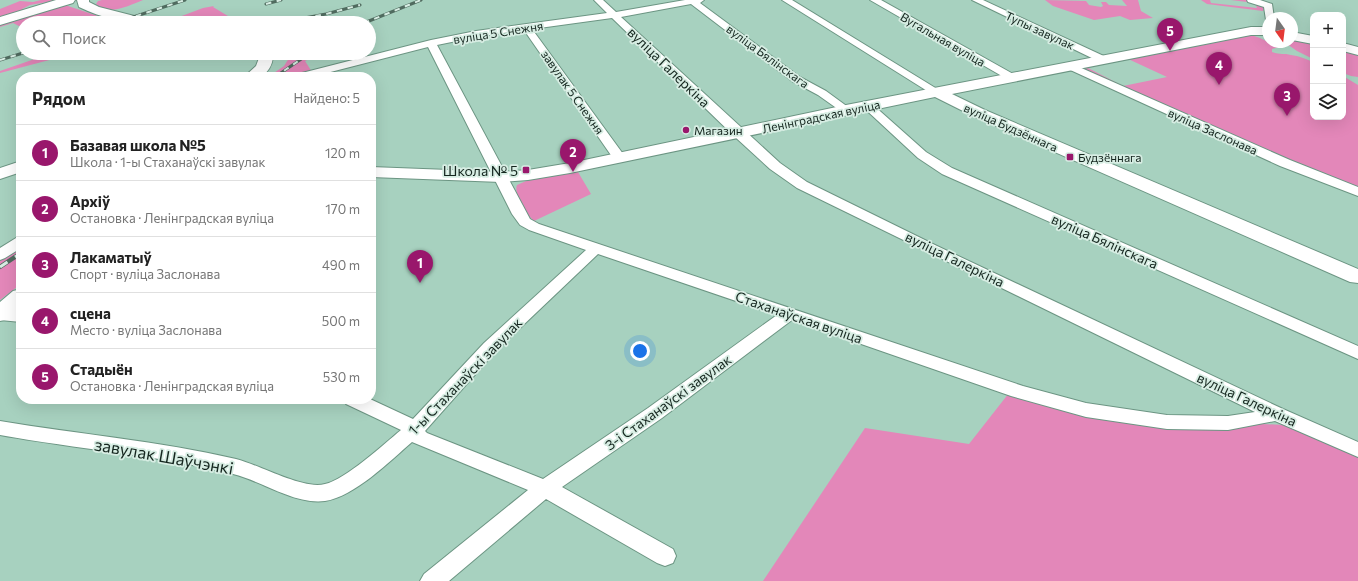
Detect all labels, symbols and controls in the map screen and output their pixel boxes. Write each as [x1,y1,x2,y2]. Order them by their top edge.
street label: Тупы завулак [1003,8,1077,52]
street label: Вугальная вуліца [898,9,988,69]
north arrow [1262,12,1298,48]
map controls [1310,12,1346,120]
button: + [1310,12,1346,48]
search box [16,16,376,60]
street label: вуліца 5 Снежня [452,18,544,46]
pin: 5 [1157,18,1183,51]
street label: вуліца Бялінскага [724,21,812,91]
street label: вуліца Галеркіна [624,23,714,111]
icon: search [30,27,52,49]
text: Поиск [62,29,106,47]
street label: завулак 5 Снежня [539,47,607,137]
button: − [1310,48,1346,84]
pin: 4 [1206,52,1232,85]
pin: 3 [1274,83,1300,116]
button: layers [1310,84,1346,120]
text: Рядом [32,88,86,109]
text: Найдено: 5 [293,90,360,106]
street label: Ленінградская вуліца [761,97,881,135]
street label: вуліца Будзённага [962,100,1060,154]
street label: вуліца Заслонава [1166,105,1260,157]
place label: Магазин [694,123,743,137]
marker: Магазин [681,125,691,135]
text: Базавая школа №5 [70,136,206,154]
pin: 2 [560,139,586,172]
text: 1 [42,145,48,161]
text: 120 m [325,145,360,161]
place label: Будзённага [1078,150,1142,164]
marker: Будзённага [1065,152,1075,162]
text: Школа · 1-ы Стаханаўскі завулак [70,154,266,170]
place label: Школа № 5 [443,162,518,179]
marker: Школа № 5 [521,165,531,175]
text: Архіў [70,192,110,210]
text: 2 [41,201,49,217]
text: 170 m [325,201,360,217]
text: Остановка · Ленінградская вуліца [70,210,274,226]
street label: вуліца Бялінскага [1049,210,1161,272]
street label: вуліца Галеркіна [903,228,1007,290]
text: Лакаматыў [70,248,152,266]
pin: 1 [407,250,433,283]
text: 3 [41,257,49,273]
text: 490 m [322,257,360,273]
text: Спорт · вуліца Заслонава [70,266,220,282]
street label: Стаханаўская вуліца [733,287,865,347]
text: сцена [70,304,111,322]
text: 4 [41,313,49,329]
text: 500 m [322,313,360,329]
street label: 1-ы Стаханаўскі завулак [405,313,526,438]
text: Место · вуліца Заслонава [70,322,222,338]
your location [630,341,650,361]
street label: 3-і Стаханаўскі завулак [602,350,735,454]
text: Стадыён [70,360,133,378]
text: 5 [41,369,49,385]
text: 530 m [323,369,360,385]
street label: вуліца Галеркіна [1195,369,1299,429]
text: Остановка · Ленінградская вуліца [70,378,274,394]
street label: завулак Шаўчэнкі [93,433,235,479]

